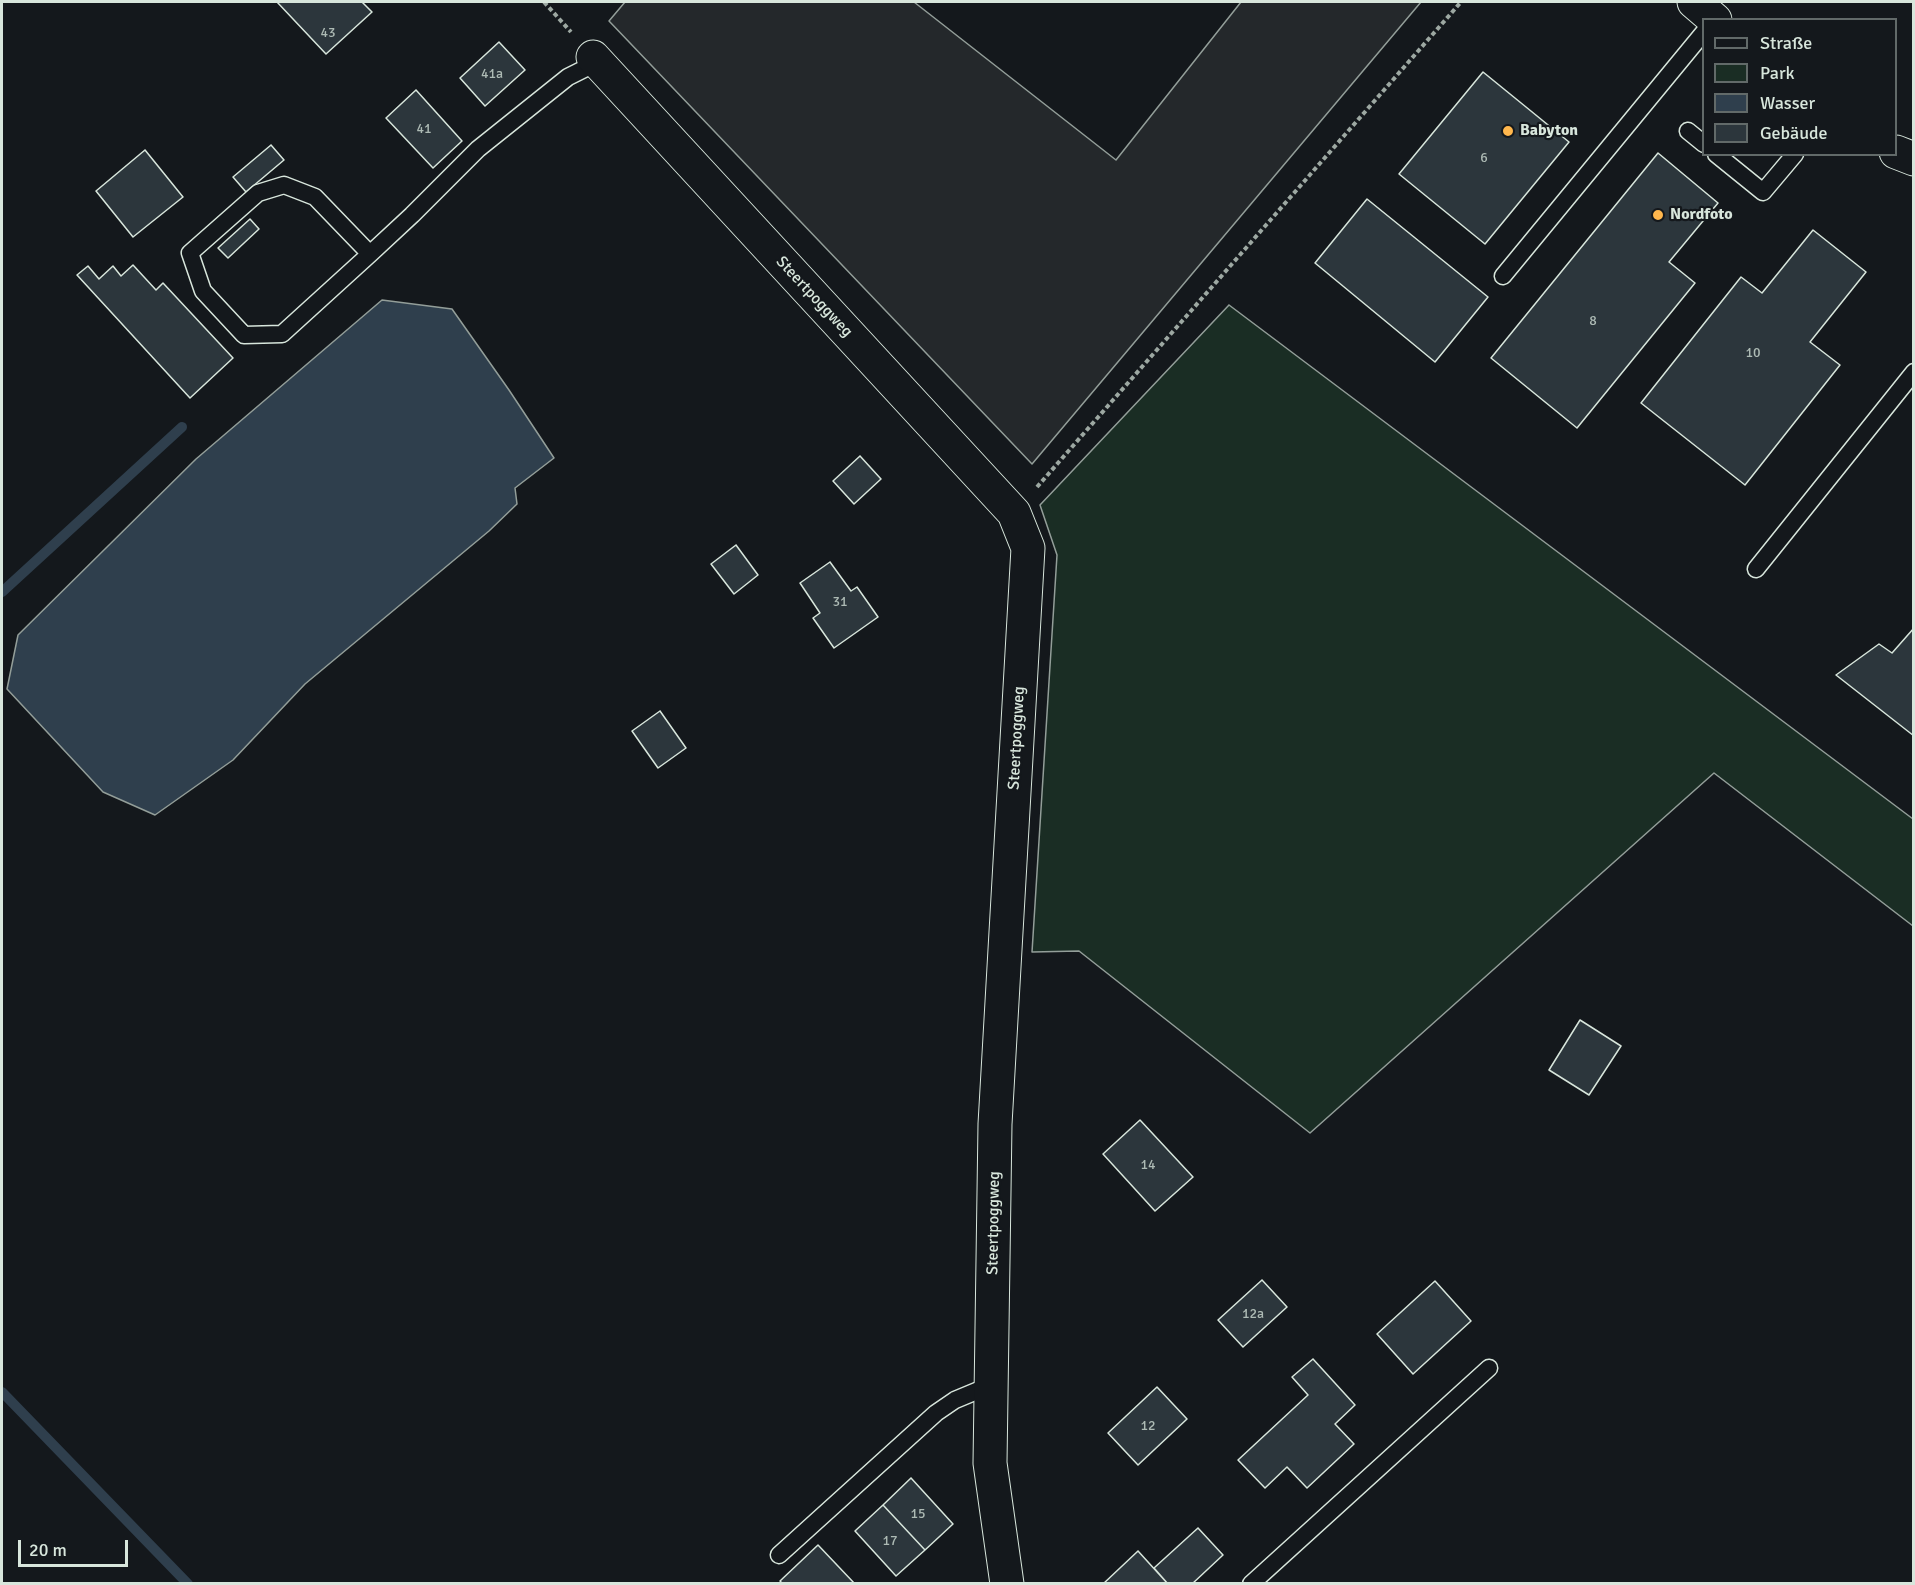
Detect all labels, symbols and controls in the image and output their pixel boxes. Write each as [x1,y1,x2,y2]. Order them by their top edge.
legend [1702,18,1897,156]
house number: 43 [320,25,336,41]
text: Straße [1760,32,1812,54]
text: Park [1760,62,1795,84]
house number: 41a [481,66,503,82]
text: Wasser [1760,92,1815,114]
house number: 41 [416,121,432,137]
place label: Babyton [1520,121,1578,141]
text: Gebäude [1760,122,1828,144]
marker: Babyton [1501,124,1515,138]
house number: 6 [1480,150,1488,166]
place label: Nordfoto [1670,205,1733,225]
marker: Nordfoto [1651,208,1665,222]
street label: Steertpoggweg [772,253,856,341]
house number: 8 [1589,313,1597,329]
house number: 10 [1745,345,1761,361]
house number: 31 [832,594,848,610]
street label: Steertpoggweg [1005,686,1029,790]
house number: 14 [1140,1157,1156,1173]
street label: Steertpoggweg [983,1171,1005,1275]
house number: 12a [1242,1306,1264,1322]
house number: 12 [1140,1418,1156,1434]
house number: 15 [910,1506,926,1522]
scale bar [21,1528,130,1566]
house number: 17 [882,1533,898,1549]
text: 20 m [29,1539,67,1561]

